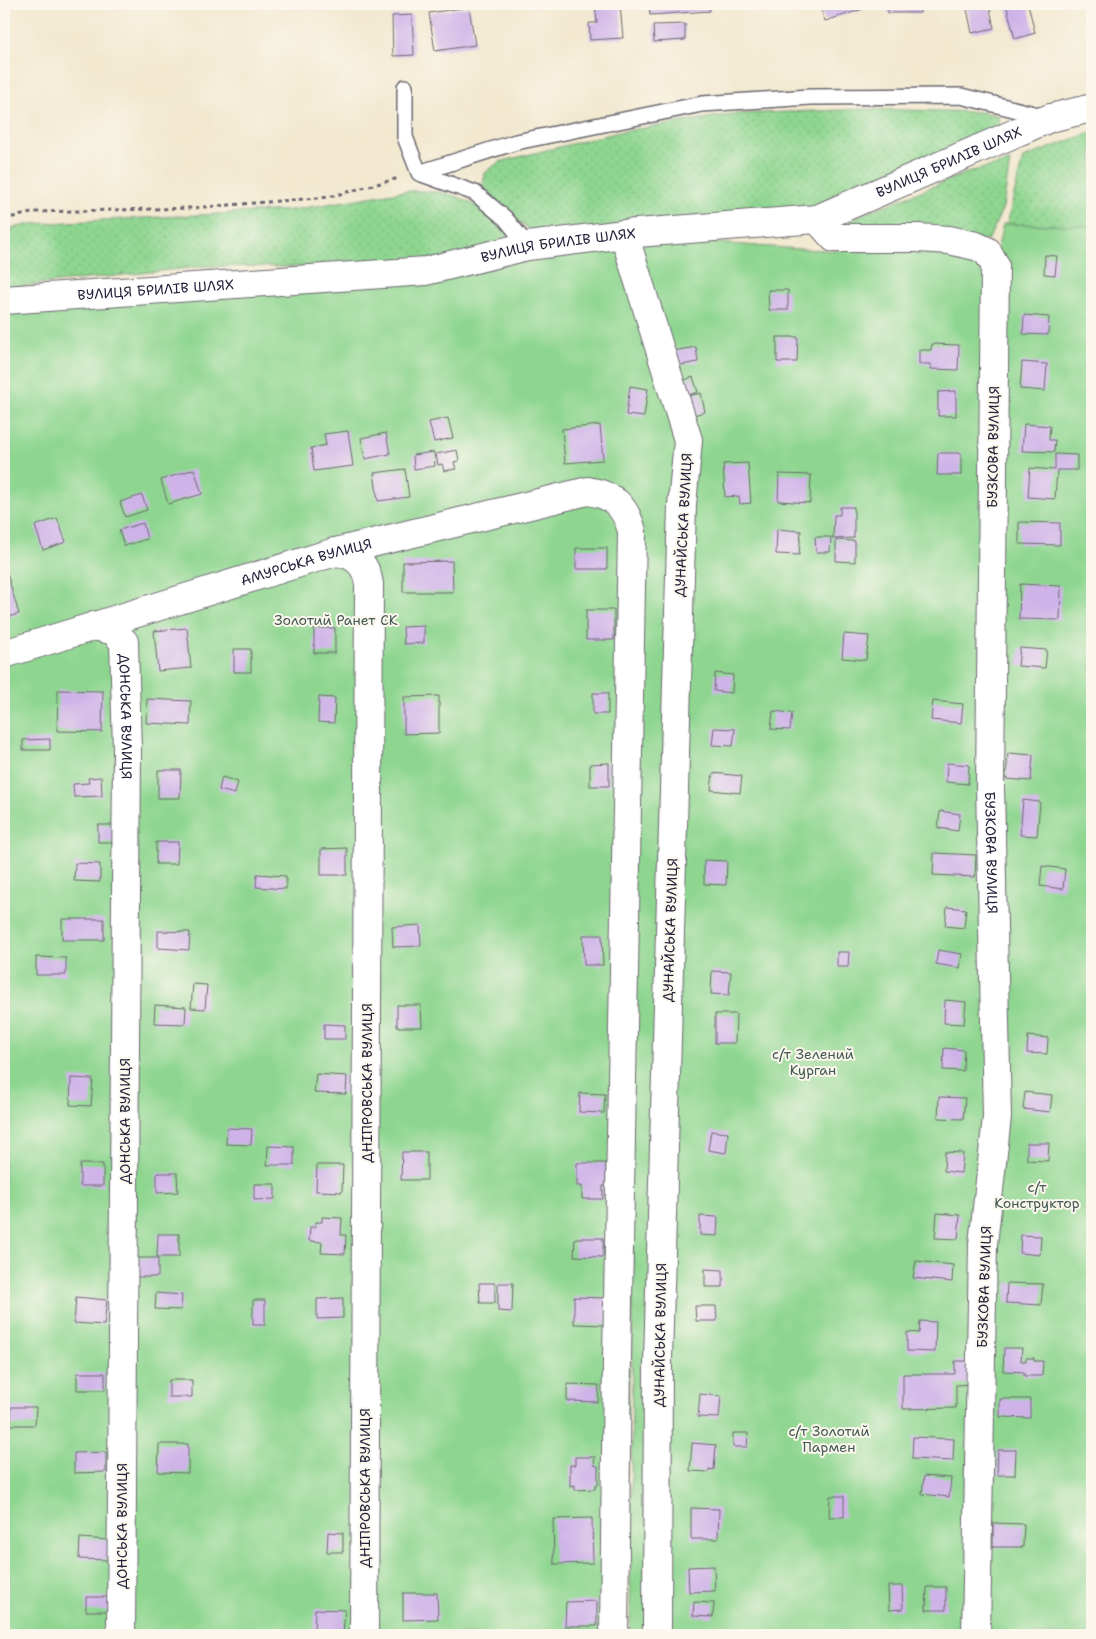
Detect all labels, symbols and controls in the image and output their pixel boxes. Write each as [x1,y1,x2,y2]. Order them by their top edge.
street label: ВУЛИЦЯ БРИЛІВ ШЛЯХ [873,122,1024,201]
street label: ВУЛИЦЯ БРИЛІВ ШЛЯХ [479,224,636,266]
street label: ВУЛИЦЯ БРИЛІВ ШЛЯХ [77,275,235,304]
street label: БУЗКОВА ВУЛИЦЯ [983,386,1003,508]
street label: ДУНАЙСЬКА ВУЛИЦЯ [670,452,696,598]
street label: АМУРСЬКА ВУЛИЦЯ [238,534,374,590]
park label: Золотий Ранет СК [274,611,398,629]
street label: ДОНСЬКА ВУЛИЦЯ [115,653,136,780]
street label: БУЗКОВА ВУЛИЦЯ [981,791,1002,914]
street label: ДУНАЙСЬКА ВУЛИЦЯ [658,858,682,1002]
street label: ДНІПРОВСЬКА ВУЛИЦЯ [358,1003,376,1163]
park label: с/т Зелений Курган [772,1045,854,1079]
street label: ДОНСЬКА ВУЛИЦЯ [116,1058,134,1184]
park label: с/т Конструктор [994,1178,1080,1212]
street label: БУЗКОВА ВУЛИЦЯ [973,1225,995,1349]
street label: ДУНАЙСЬКА ВУЛИЦЯ [650,1263,670,1407]
street label: ДНІПРОВСЬКА ВУЛИЦЯ [356,1408,374,1568]
park label: с/т Золотий Пармен [788,1422,870,1456]
street label: ДОНСЬКА ВУЛИЦЯ [113,1463,131,1589]

